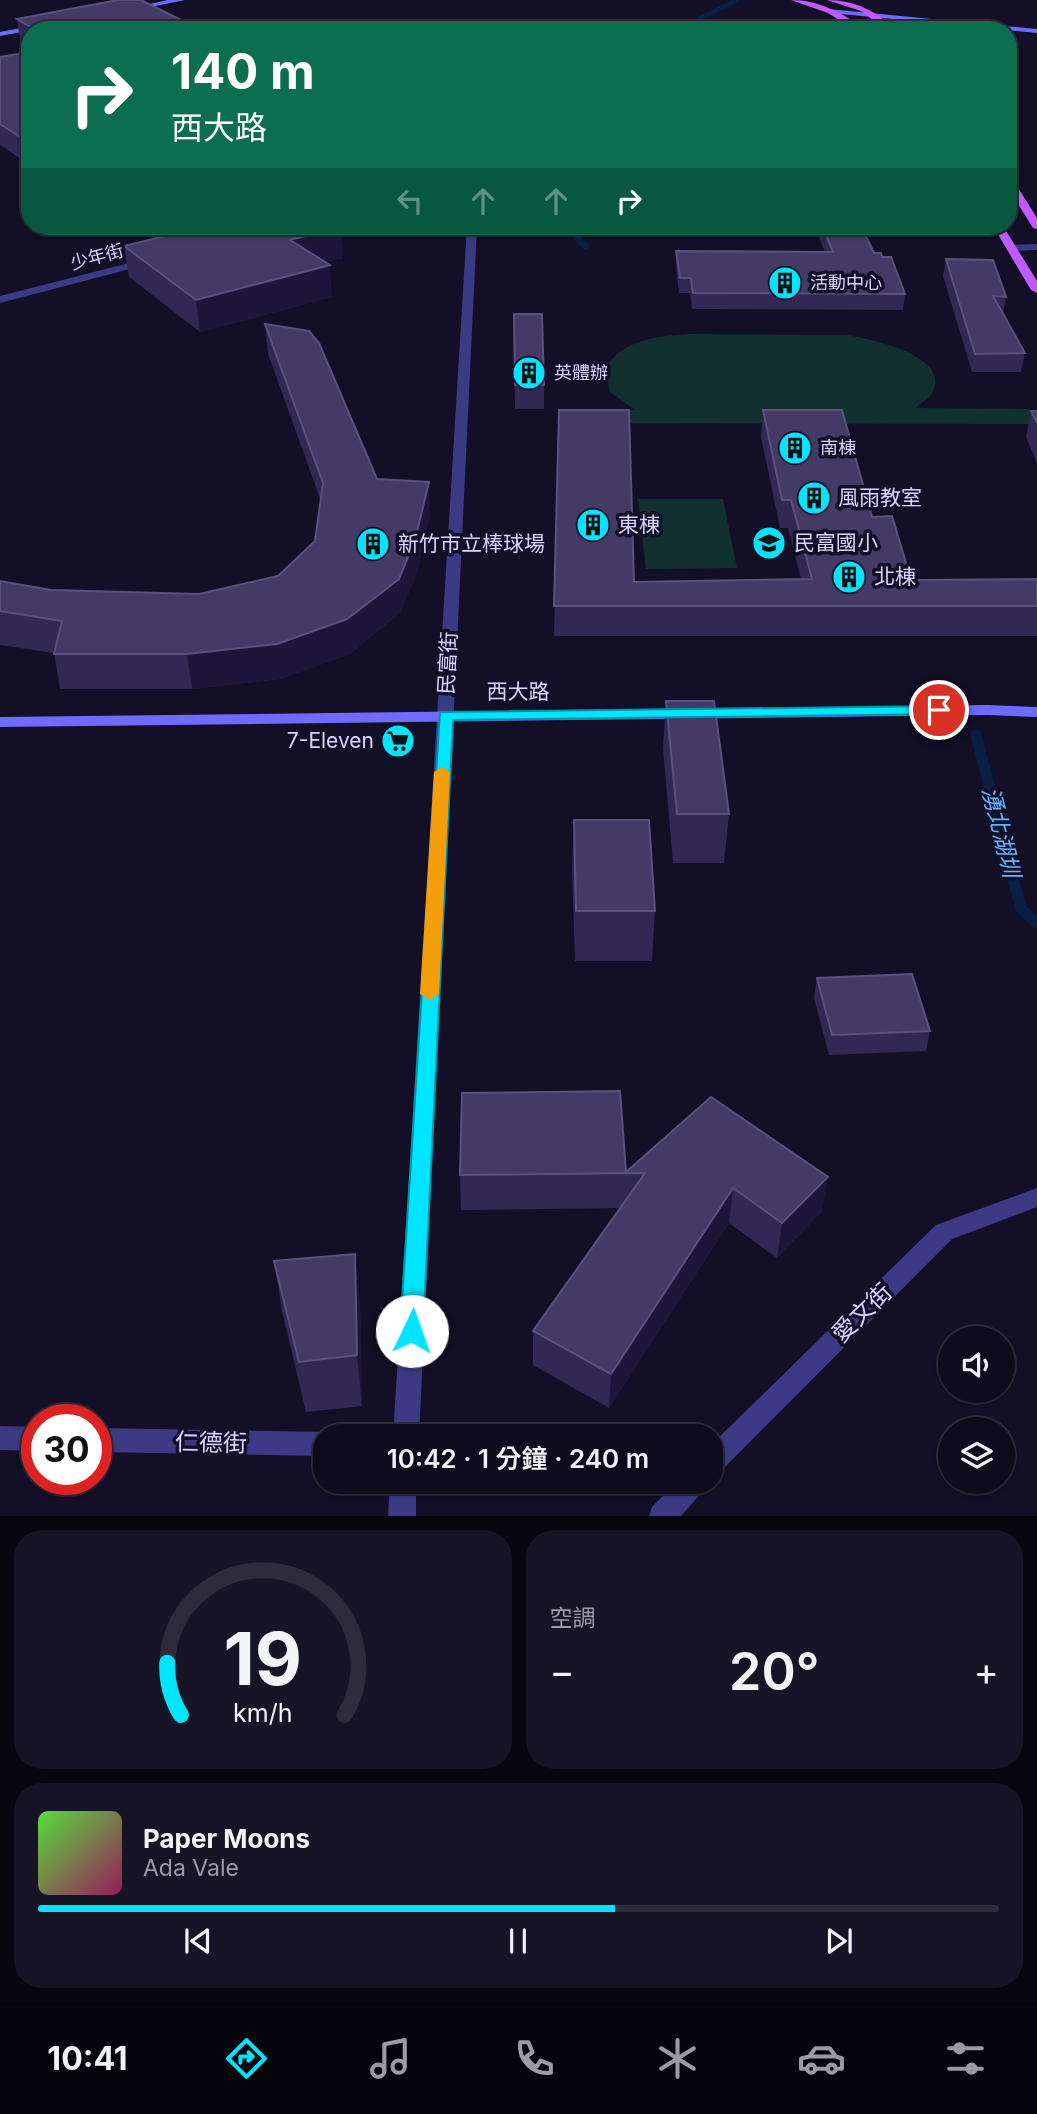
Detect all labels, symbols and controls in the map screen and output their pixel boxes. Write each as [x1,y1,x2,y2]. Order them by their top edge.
text: 140 m [171,42,315,101]
icon: right [56,49,147,140]
text: 西大路 [171,108,267,147]
icon: left [391,182,429,220]
icon: ahead [464,182,502,220]
icon: ahead [537,182,575,220]
icon: right [610,182,648,220]
street label: 少年街 [68,239,126,274]
building icon: 活動中心 [766,264,804,302]
place label: 活動中心 [810,272,882,293]
building icon: 英體辦 [510,354,548,392]
place label: 英體辦 [554,362,608,383]
building icon: 南棟 [776,429,814,467]
place label: 南棟 [820,437,856,458]
building icon: 風雨教室 [795,479,833,517]
place label: 風雨教室 [838,485,922,510]
building icon: 東棟 [574,506,612,544]
place label: 東棟 [618,512,660,537]
school or university icon: 民富國小 [750,524,788,562]
building icon: 新竹市立棒球場 [354,525,392,563]
place label: 民富國小 [794,530,878,555]
place label: 新竹市立棒球場 [398,531,545,556]
building icon: 北棟 [830,558,868,596]
place label: 北棟 [874,564,916,589]
street label: 民富街 [433,631,462,695]
street label: 西大路 [487,679,550,704]
pin [909,680,969,740]
icon: arrive [920,691,958,729]
supermarket icon: 7-Eleven [379,722,417,760]
place label: 7-Eleven [287,728,374,753]
water label: 湧北湖圳 [976,784,1026,883]
street label: 愛文街 [826,1277,898,1348]
position arrow [375,1294,449,1368]
map controls [938,1326,1015,1494]
button: sound [938,1326,1015,1403]
speed limit sign: 30 [21,1404,112,1495]
button: layers [938,1417,1015,1494]
street label: 仁德街 [175,1427,247,1458]
text: 10:42 · 1 分鐘 · 240 m [387,1443,649,1474]
text: 空調 [550,1604,596,1632]
text: 19 [223,1615,302,1704]
text: 20° [729,1640,820,1703]
text: − [550,1648,575,1694]
text: + [974,1648,999,1694]
text: km/h [233,1698,292,1728]
text: Paper Moons [143,1823,310,1854]
text: Ada Vale [143,1854,239,1882]
icon: previous [179,1922,217,1960]
icon: pause [499,1922,537,1960]
icon: next [820,1922,858,1960]
icon: directions [222,2034,271,2083]
icon: music [366,2034,415,2083]
icon: phone [510,2034,559,2083]
icon: climate [653,2034,702,2083]
icon: car [797,2034,846,2083]
icon: filters [941,2034,990,2083]
text: 10:41 [47,2039,128,2078]

